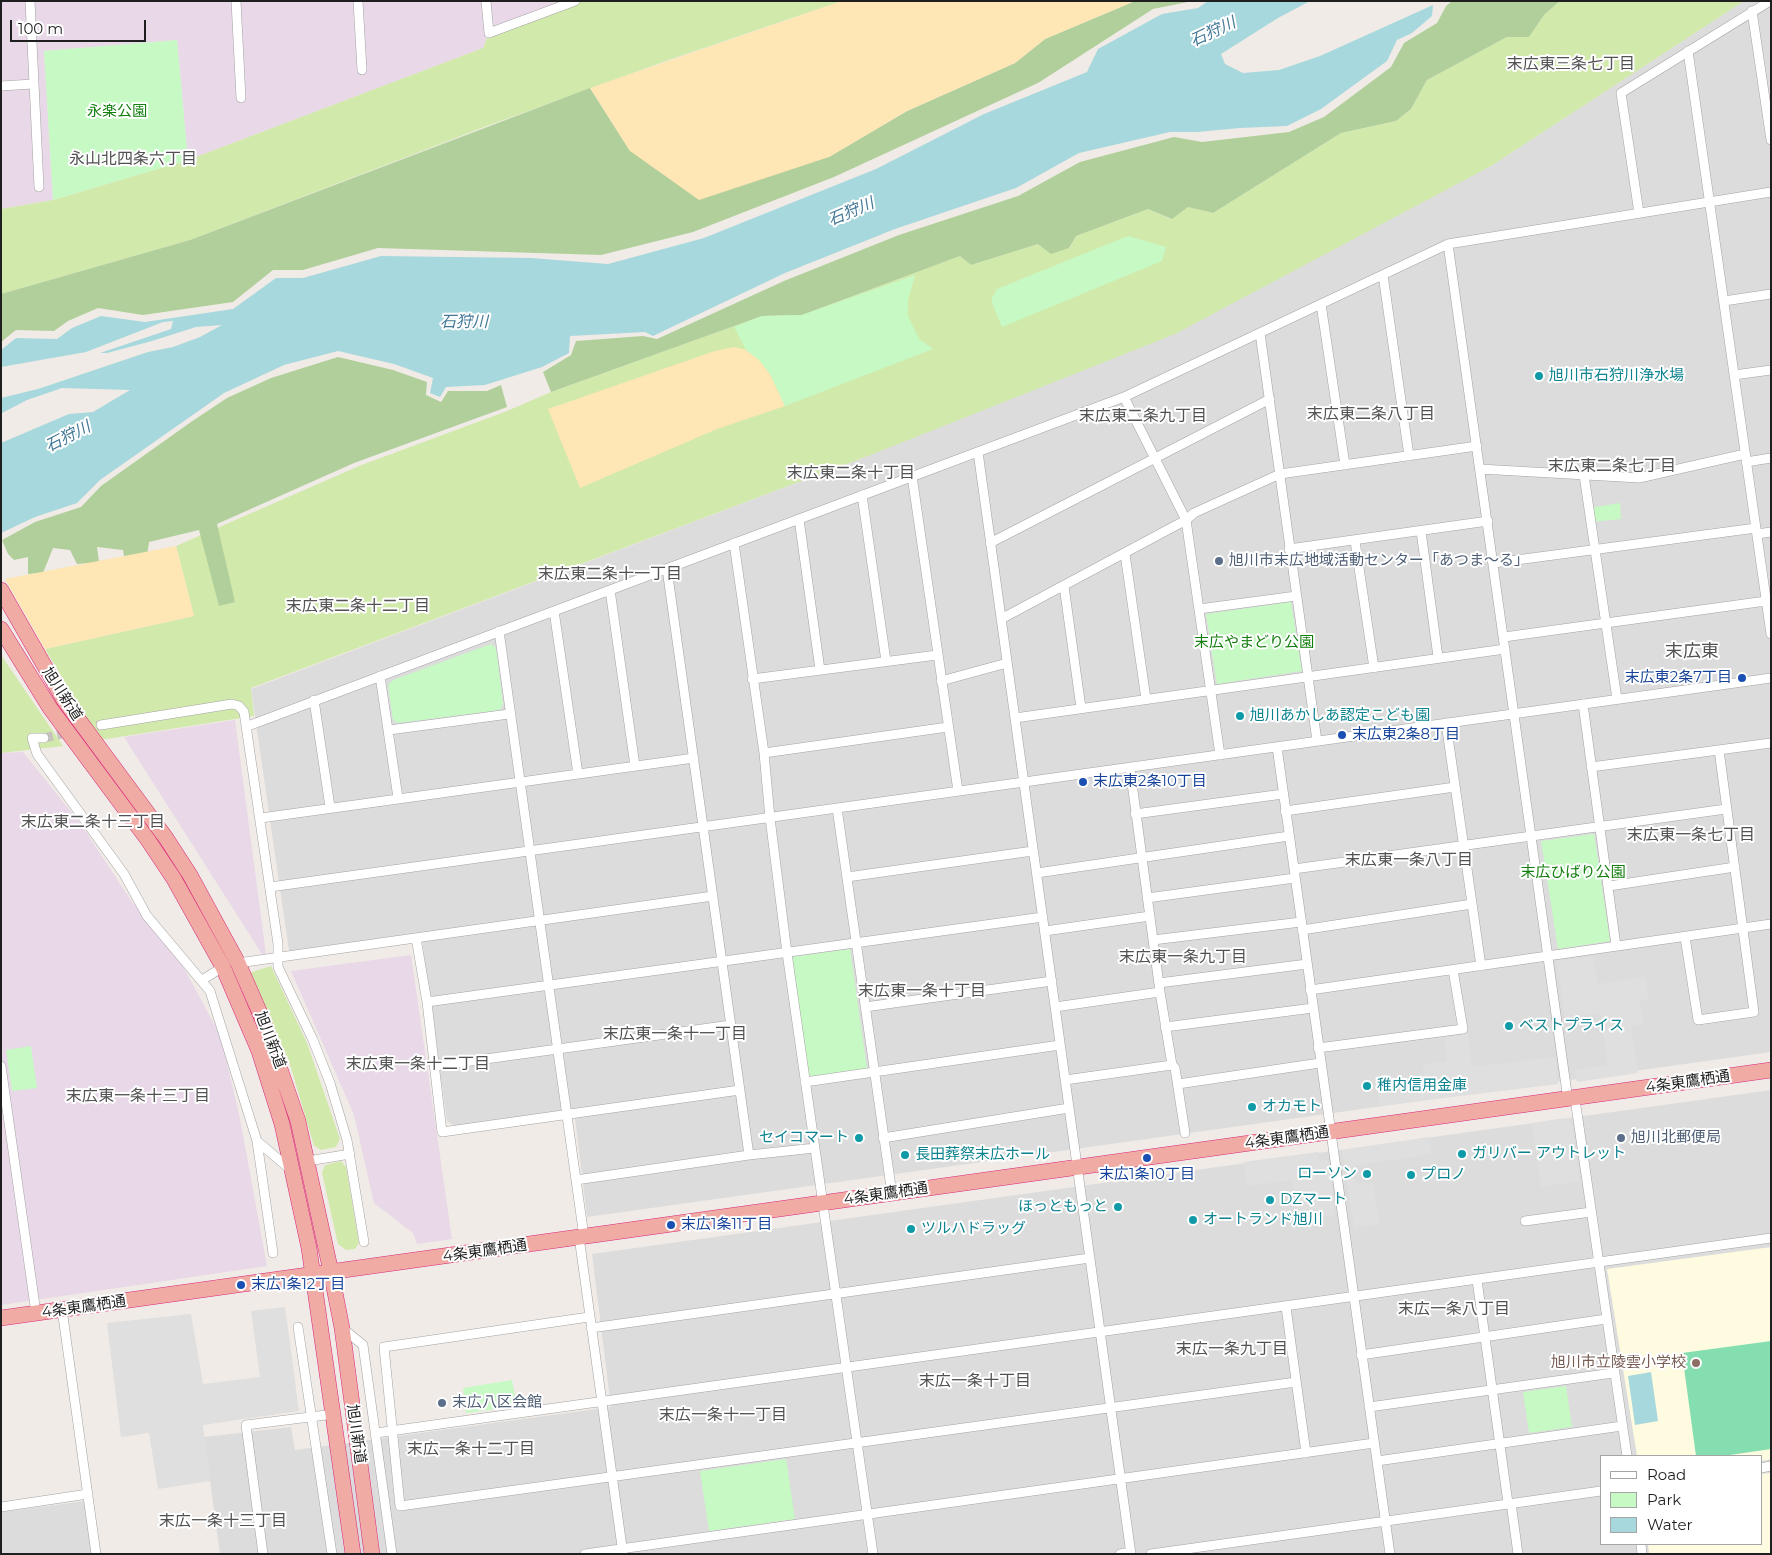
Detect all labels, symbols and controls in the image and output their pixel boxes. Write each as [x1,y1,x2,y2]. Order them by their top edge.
scale bar [12,10,149,42]
water label: 石狩川 [1187,13,1239,51]
text: 100 m [18,19,63,38]
district label: 末広東三条七丁目 [1507,54,1635,74]
park label: 永楽公園 [87,103,147,121]
district label: 永山北四条六丁目 [69,149,197,169]
water label: 石狩川 [825,194,877,230]
water label: 石狩川 [440,312,488,332]
place label: 旭川市石狩川浄水場 [1549,367,1684,385]
marker: 旭川市石狩川浄水場 [1533,370,1545,382]
district label: 末広東二条八丁目 [1307,404,1435,424]
district label: 末広東二条九丁目 [1079,406,1207,426]
water label: 石狩川 [42,418,94,456]
district label: 末広東二条七丁目 [1548,456,1676,476]
district label: 末広東二条十丁目 [787,463,915,483]
place label: 旭川市末広地域活動センター「あつま〜る」 [1229,552,1529,570]
marker: 旭川市末広地域活動センター「あつま〜る」 [1213,555,1225,567]
district label: 末広東二条十一丁目 [538,564,682,584]
district label: 末広東二条十二丁目 [286,596,430,616]
park label: 末広やまどり公園 [1194,634,1314,652]
district label: 末広東 [1665,641,1719,663]
street label: 旭川新道 [38,664,86,724]
place label: 末広東2条7丁目 [1625,669,1732,687]
marker: 末広東2条7丁目 [1736,672,1748,684]
place label: 旭川あかしあ認定こども園 [1250,707,1430,725]
marker: 旭川あかしあ認定こども園 [1234,710,1246,722]
place label: 末広東2条8丁目 [1352,726,1460,744]
marker: 末広東2条8丁目 [1336,729,1348,741]
place label: 末広東2条10丁目 [1093,773,1207,791]
marker: 末広東2条10丁目 [1077,776,1089,788]
district label: 末広東二条十三丁目 [21,812,165,832]
district label: 末広東一条七丁目 [1627,825,1755,845]
district label: 末広東一条八丁目 [1345,850,1473,870]
park label: 末広ひばり公園 [1521,864,1625,882]
district label: 末広東一条九丁目 [1119,947,1247,967]
district label: 末広東一条十丁目 [858,981,986,1001]
street label: 旭川新道 [251,1009,289,1071]
place label: ベストプライス [1519,1017,1624,1035]
marker: ベストプライス [1503,1020,1515,1032]
district label: 末広東一条十一丁目 [603,1024,747,1044]
district label: 末広東一条十二丁目 [346,1054,490,1074]
street label: 4条東鷹栖通 [1645,1067,1731,1097]
place label: 稚内信用金庫 [1377,1077,1467,1095]
marker: 稚内信用金庫 [1361,1080,1373,1092]
district label: 末広東一条十三丁目 [66,1086,210,1106]
place label: オカモト [1262,1098,1322,1116]
marker: オカモト [1246,1101,1258,1113]
street label: 4条東鷹栖通 [1244,1123,1330,1153]
place label: セイコマート [759,1129,849,1147]
place label: 旭川北郵便局 [1631,1129,1721,1147]
marker: セイコマート [853,1132,865,1144]
marker: 旭川北郵便局 [1615,1132,1627,1144]
place label: ガリバー アウトレット [1472,1145,1626,1163]
place label: 長田葬祭末広ホール [915,1146,1050,1164]
marker: ガリバー アウトレット [1456,1148,1468,1160]
marker: 長田葬祭末広ホール [899,1149,911,1161]
marker: 末広1条10丁目 [1141,1152,1153,1164]
place label: ローソン [1297,1165,1357,1183]
place label: 末広1条10丁目 [1099,1166,1195,1184]
place label: プロノ [1421,1166,1466,1184]
marker: ローソン [1361,1168,1373,1180]
marker: プロノ [1405,1169,1417,1181]
street label: 4条東鷹栖通 [843,1179,929,1209]
place label: DZマート [1280,1191,1347,1209]
marker: DZマート [1264,1194,1276,1206]
place label: ほっともっと [1018,1198,1108,1216]
marker: ほっともっと [1112,1201,1124,1213]
place label: オートランド旭川 [1203,1211,1323,1229]
marker: オートランド旭川 [1187,1214,1199,1226]
place label: 末広1条11丁目 [681,1216,772,1234]
marker: 末広1条11丁目 [665,1219,677,1231]
place label: ツルハドラッグ [921,1220,1026,1238]
marker: ツルハドラッグ [905,1223,917,1235]
street label: 4条東鷹栖通 [442,1236,528,1266]
place label: 末広1条12丁目 [251,1276,345,1294]
marker: 末広1条12丁目 [235,1279,247,1291]
street label: 4条東鷹栖通 [41,1292,127,1322]
district label: 末広一条八丁目 [1398,1299,1510,1319]
district label: 末広一条九丁目 [1176,1339,1288,1359]
place label: 旭川市立陵雲小学校 [1551,1354,1686,1372]
marker: 旭川市立陵雲小学校 [1690,1357,1702,1369]
district label: 末広一条十丁目 [919,1371,1031,1391]
place label: 末広八区会館 [452,1394,542,1412]
marker: 末広八区会館 [436,1397,448,1409]
street label: 旭川新道 [343,1403,369,1465]
district label: 末広一条十一丁目 [659,1405,787,1425]
district label: 末広一条十二丁目 [407,1439,535,1459]
legend [1600,1455,1762,1545]
text: Road [1647,1465,1686,1484]
text: Park [1647,1490,1681,1509]
district label: 末広一条十三丁目 [159,1511,287,1531]
text: Water [1647,1515,1693,1534]

